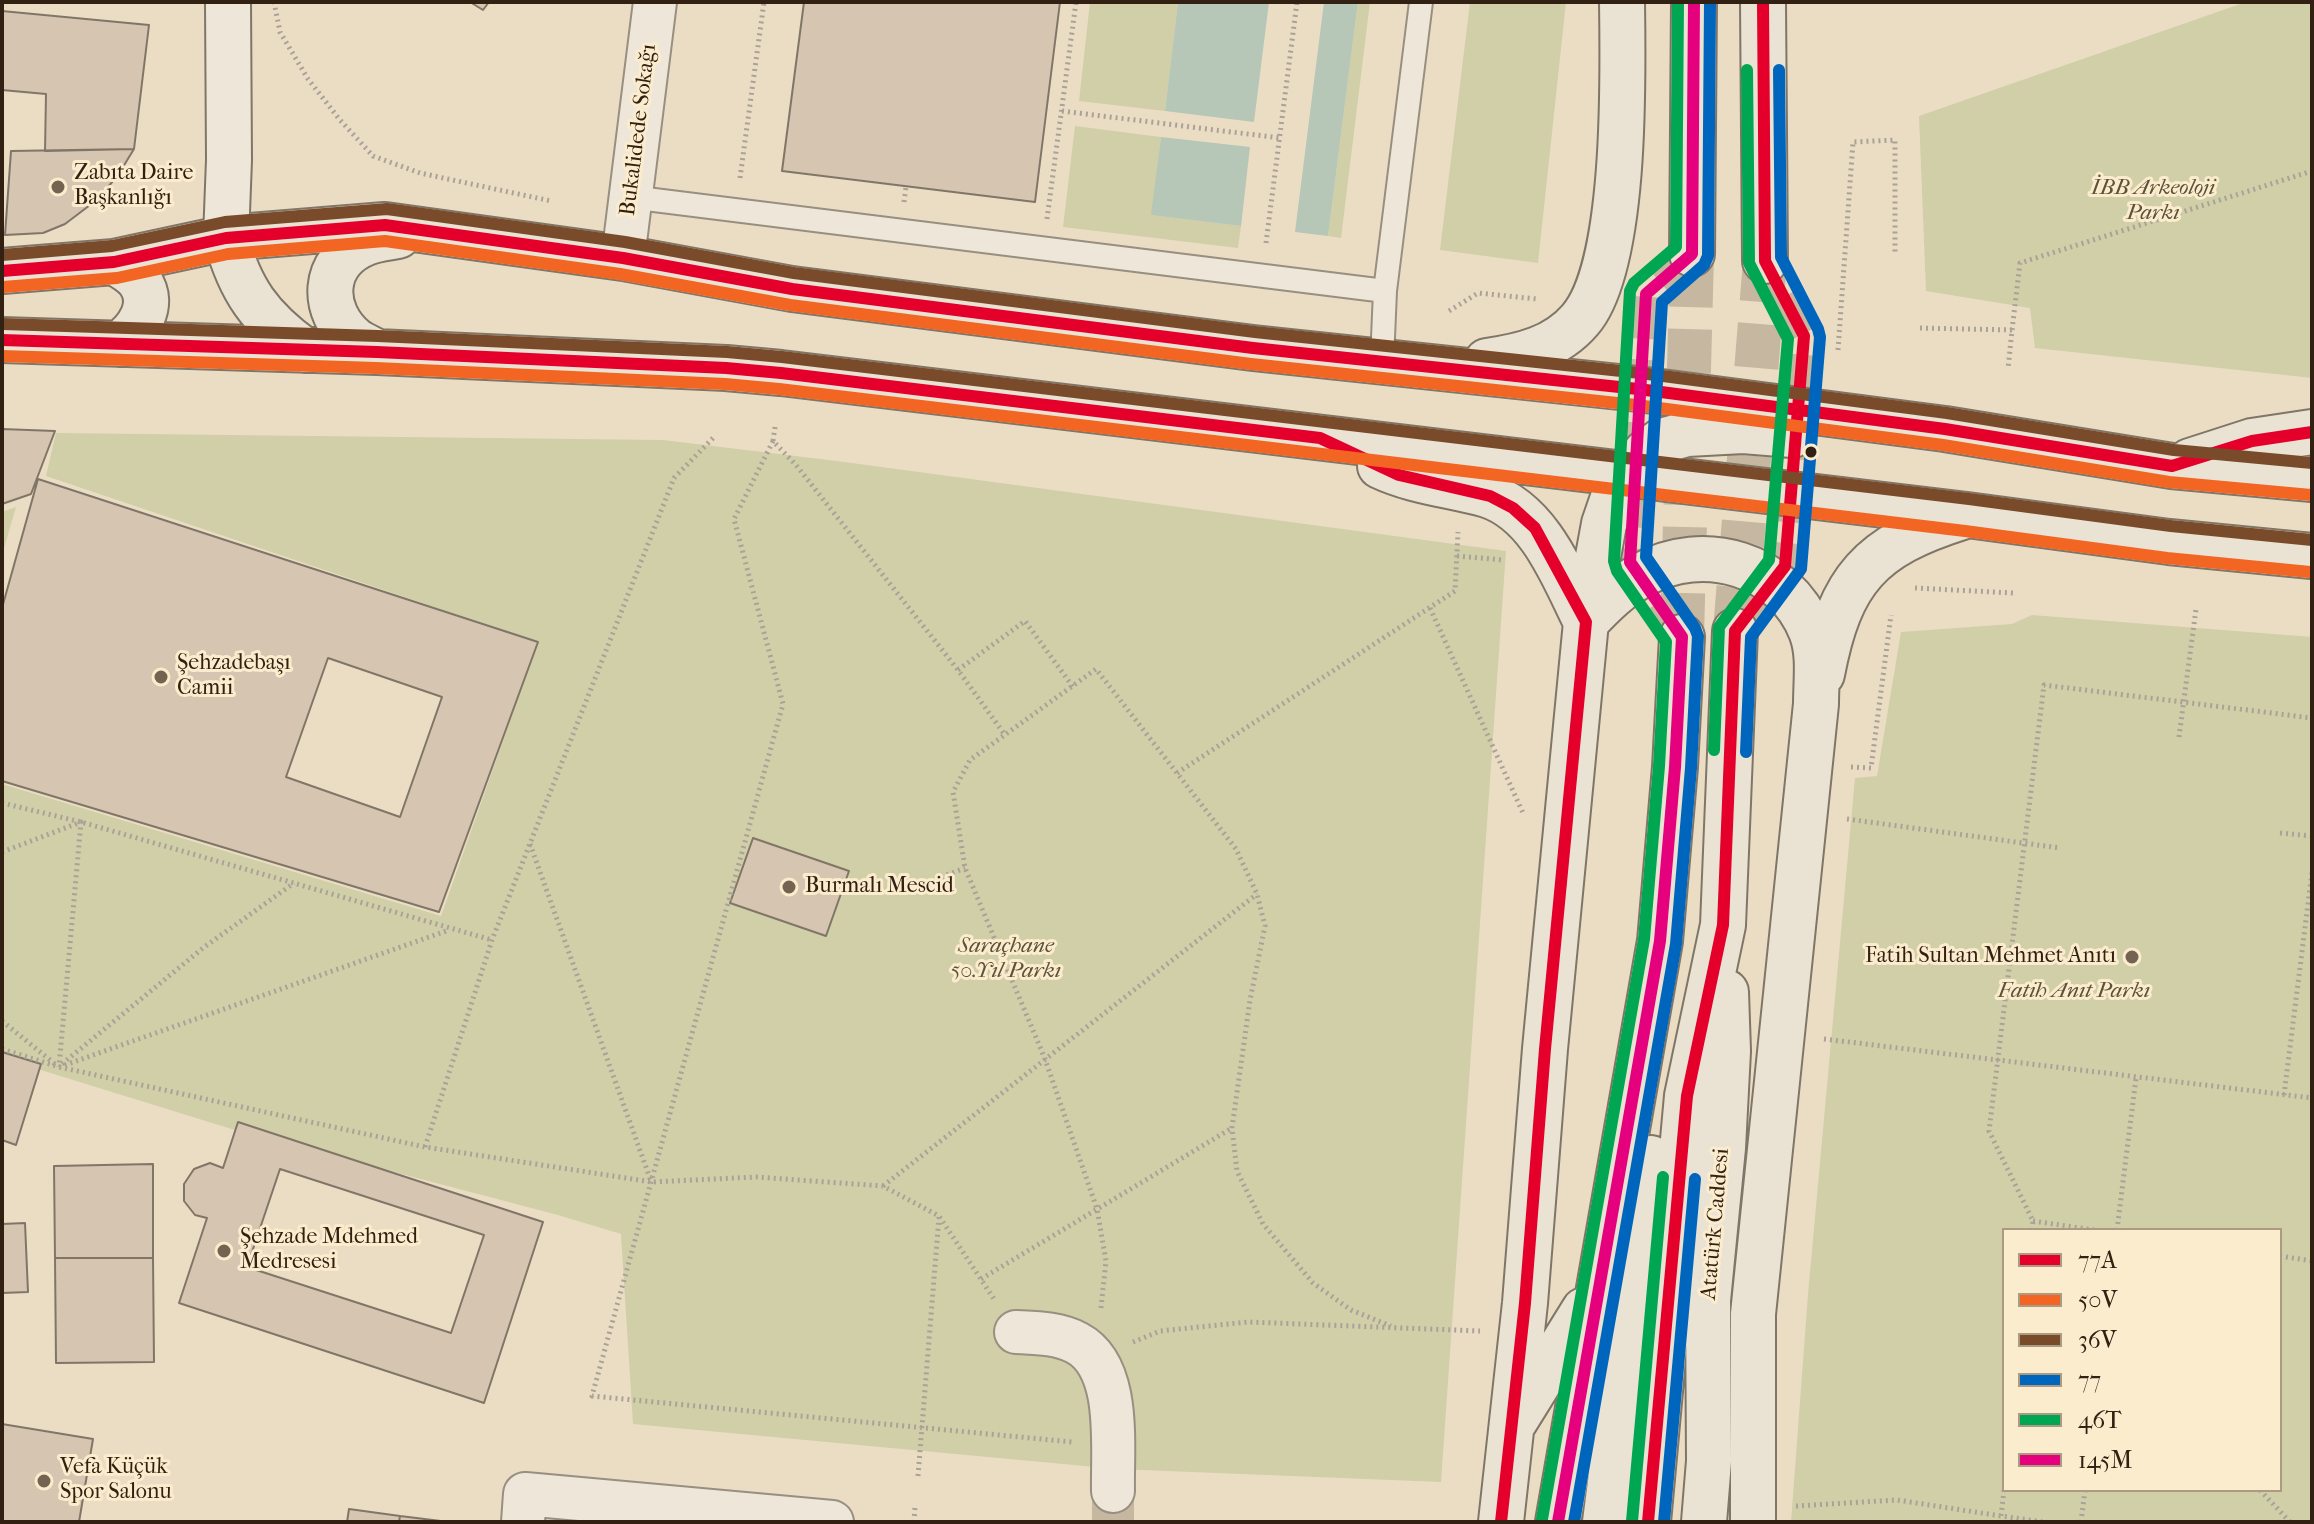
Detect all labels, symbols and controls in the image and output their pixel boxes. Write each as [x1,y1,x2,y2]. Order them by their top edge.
street label: Bukalidede Sokağı [615,42,663,218]
place label: Zabıta Daire Başkanlığı [74,161,193,212]
park label: İBB Arkeoloji Parkı [2091,176,2215,228]
marker: Zabıta Daire Başkanlığı [49,178,67,196]
unlabelled marker [1803,444,1819,460]
place label: Şehzadebaşı Camii [177,651,291,702]
marker: Şehzadebaşı Camii [152,668,170,686]
place label: Burmalı Mescid [805,874,954,900]
marker: Burmalı Mescid [780,878,798,896]
park label: Saraçhane 50.Yıl Parkı [951,934,1061,986]
place label: Fatih Sultan Mehmet Anıtı [1865,944,2116,970]
marker: Fatih Sultan Mehmet Anıtı [2123,948,2141,966]
park label: Fatih Anıt Parkı [1998,979,2150,1005]
street label: Atatürk Caddesi [1696,1147,1736,1301]
place label: Şehzade Mdehmed Medresesi [240,1225,418,1276]
legend [2002,1228,2282,1492]
marker: Şehzade Mdehmed Medresesi [215,1242,233,1260]
text: 77A [2078,1246,2117,1274]
text: 50V [2078,1286,2117,1314]
text: 36V [2078,1326,2117,1354]
text: 77 [2078,1366,2101,1394]
text: 46T [2078,1406,2121,1434]
text: 145M [2078,1446,2132,1474]
place label: Vefa Küçük Spor Salonu [60,1455,172,1506]
marker: Vefa Küçük Spor Salonu [35,1472,53,1490]

